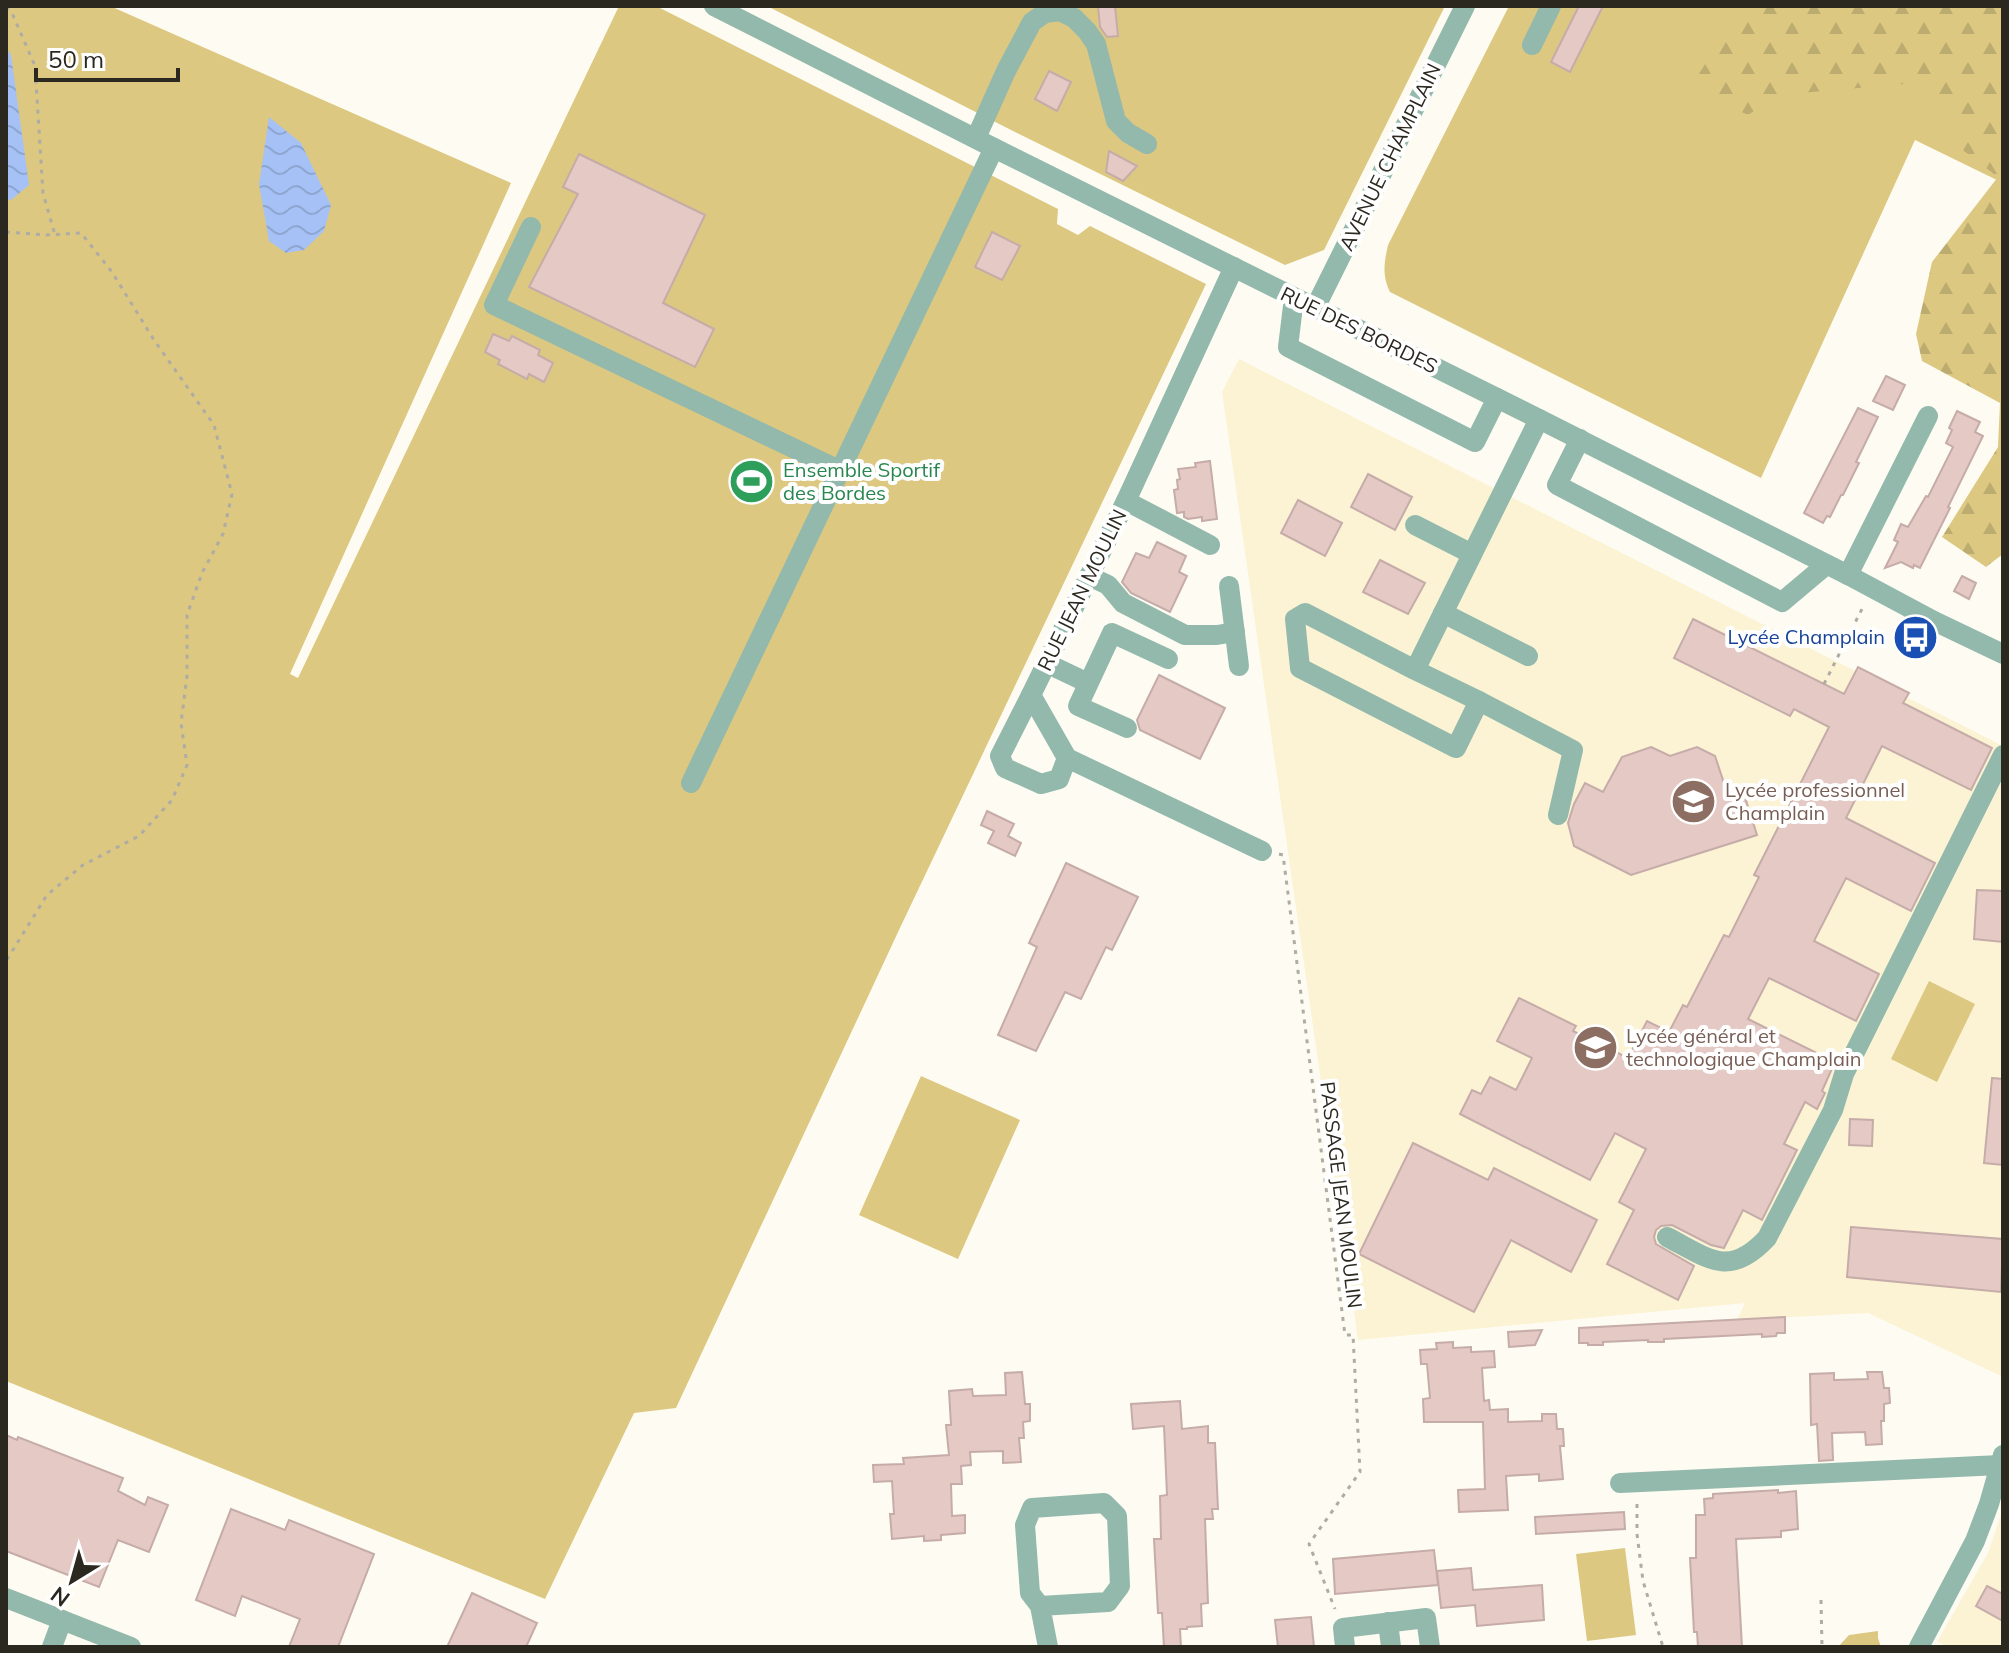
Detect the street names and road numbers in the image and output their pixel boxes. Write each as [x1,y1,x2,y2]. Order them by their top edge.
street label: AVENUE CHAMPLAIN [1333,59,1446,254]
street label: RUE DES BORDES [1277,281,1442,378]
street label: RUE JEAN MOULIN [1032,505,1131,675]
street label: PASSAGE JEAN MOULIN [1315,1080,1368,1310]

